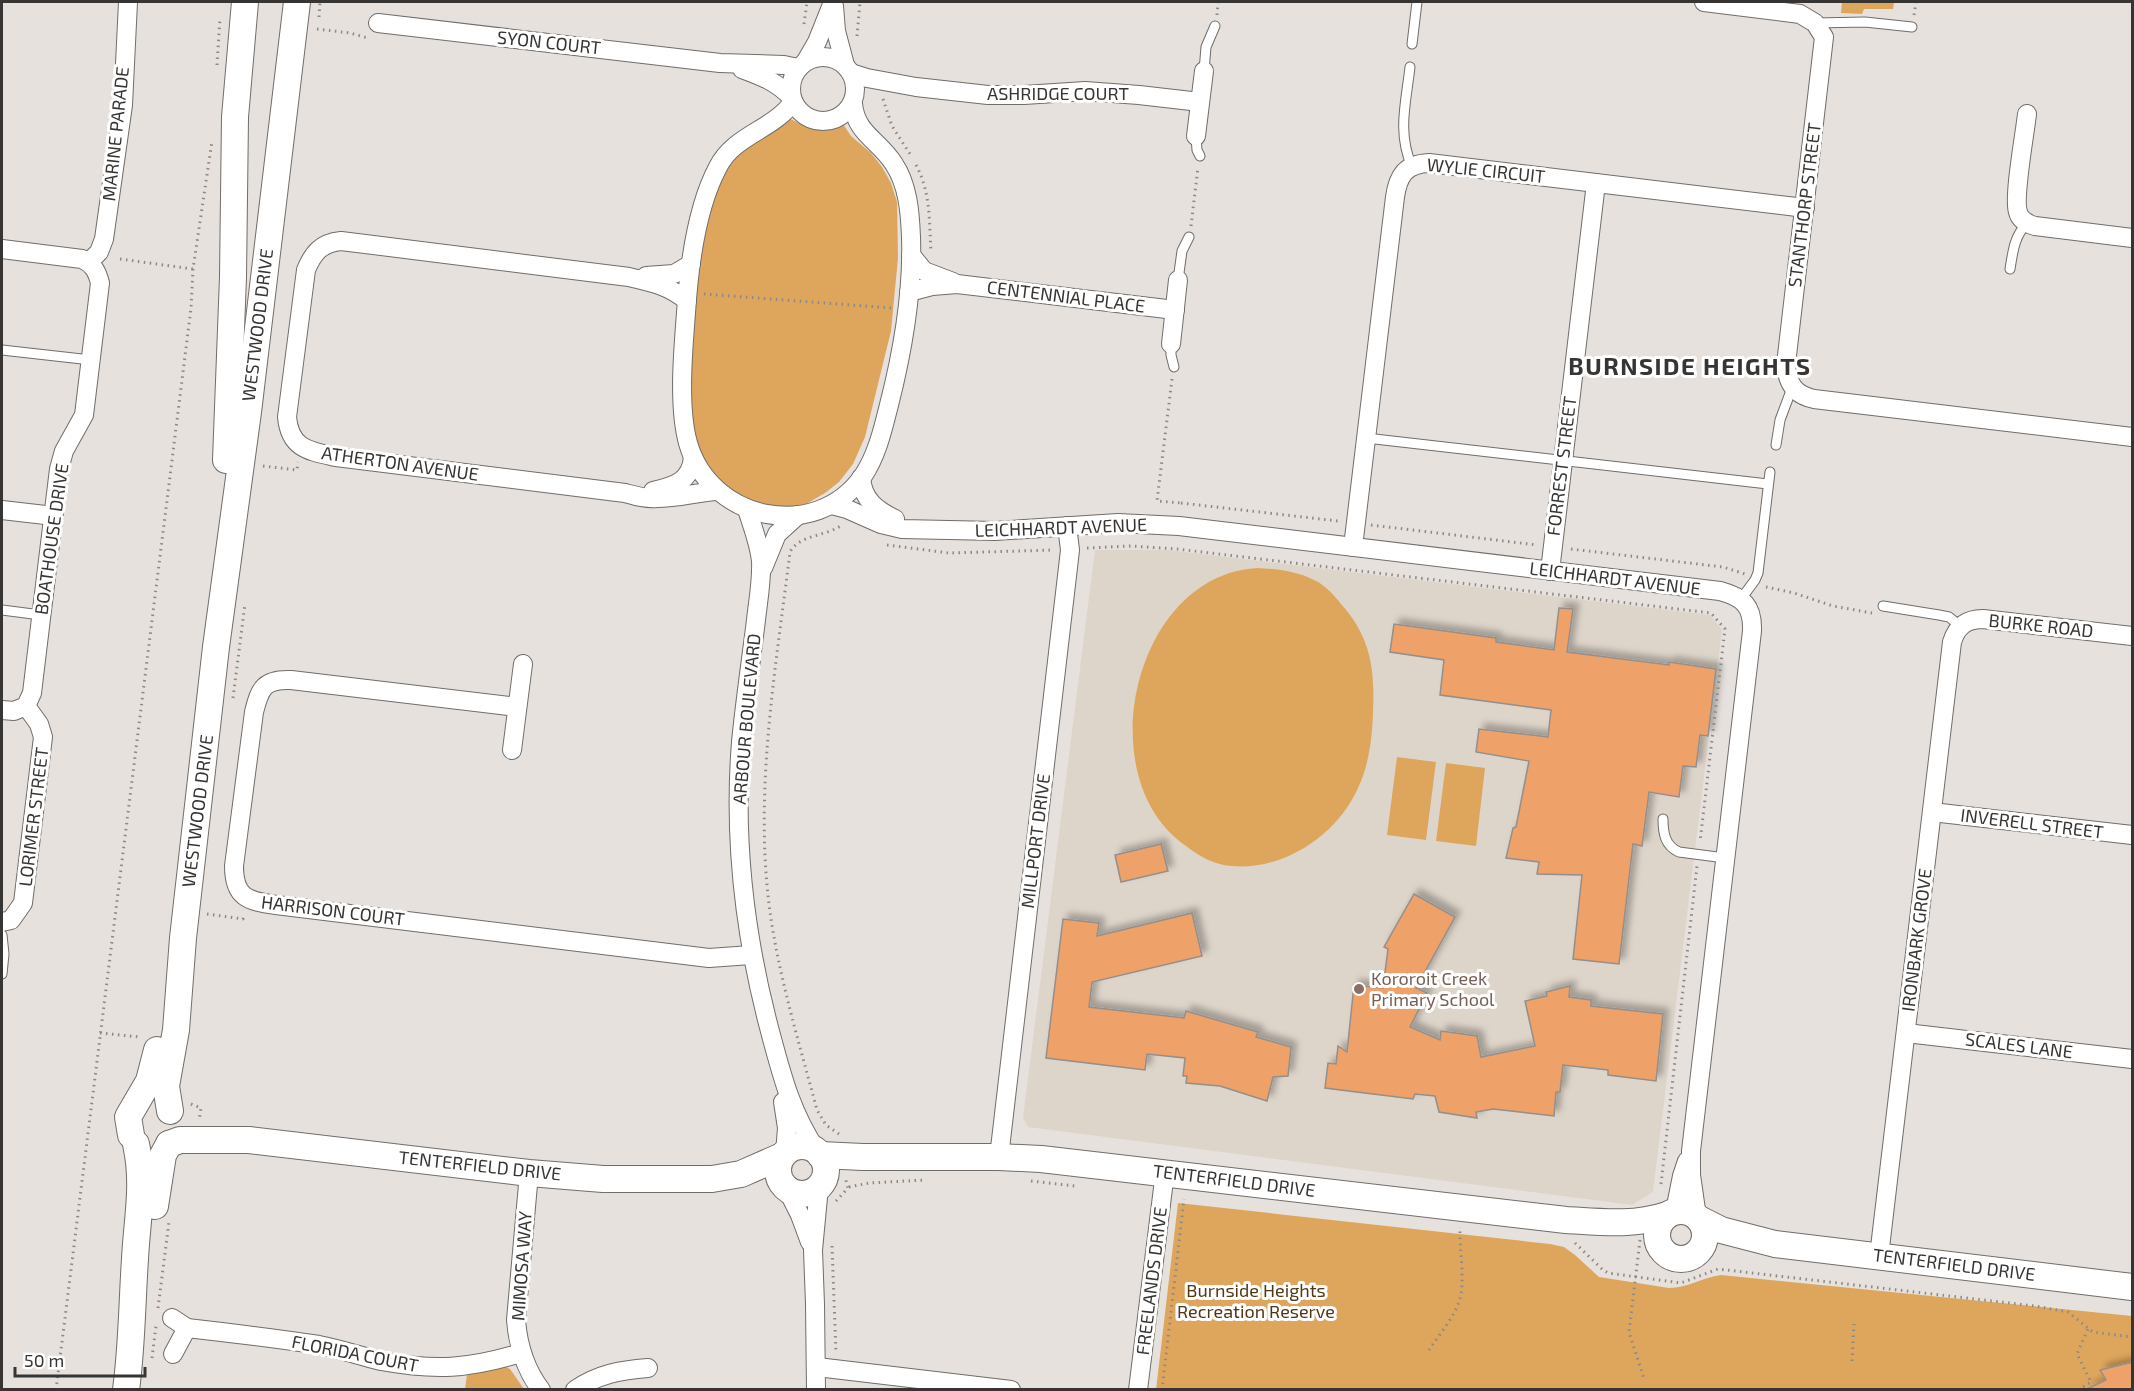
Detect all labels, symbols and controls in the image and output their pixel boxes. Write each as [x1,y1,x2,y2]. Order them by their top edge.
street label: SYON COURT [496,26,603,58]
street label: MARINE PARADE [97,66,133,202]
street label: ASHRIDGE COURT [987,82,1130,104]
street label: STANTHORP STREET [1783,121,1825,288]
street label: WYLIE CIRCUIT [1426,153,1547,187]
street label: WESTWOOD DRIVE [237,247,277,402]
street label: CENTENNIAL PLACE [986,275,1146,317]
district label: BURNSIDE HEIGHTS [1568,351,1812,380]
street label: FORREST STREET [1542,394,1581,537]
street label: ATHERTON AVENUE [320,441,480,485]
street label: BOATHOUSE DRIVE [29,462,73,616]
street label: LEICHHARDT AVENUE [974,513,1147,541]
street label: LEICHHARDT AVENUE [1528,557,1702,599]
street label: BURKE ROAD [1988,609,2095,641]
street label: ARBOUR BOULEVARD [728,632,764,805]
street label: WESTWOOD DRIVE [177,733,217,888]
street label: LORIMER STREET [14,745,53,888]
street label: MILLPORT DRIVE [1016,772,1054,909]
street label: INVERELL STREET [1959,803,2105,843]
street label: IRONBARK GROVE [1896,867,1936,1013]
street label: HARRISON COURT [260,890,407,930]
place label: Kororoit Creek Primary School [1371,967,1495,1010]
marker: Kororoit Creek Primary School [1352,982,1366,996]
street label: SCALES LANE [1964,1027,2074,1063]
street label: TENTERFIELD DRIVE [398,1146,563,1184]
street label: TENTERFIELD DRIVE [1152,1159,1317,1201]
street label: FREELANDS DRIVE [1131,1206,1171,1356]
street label: MIMOSA WAY [506,1210,536,1322]
street label: TENTERFIELD DRIVE [1872,1243,2037,1285]
park label: Burnside Heights Recreation Reserve [1177,1279,1335,1322]
street label: FLORIDA COURT [290,1330,421,1376]
scale bar [15,1340,146,1378]
text: 50 m [24,1349,64,1371]

